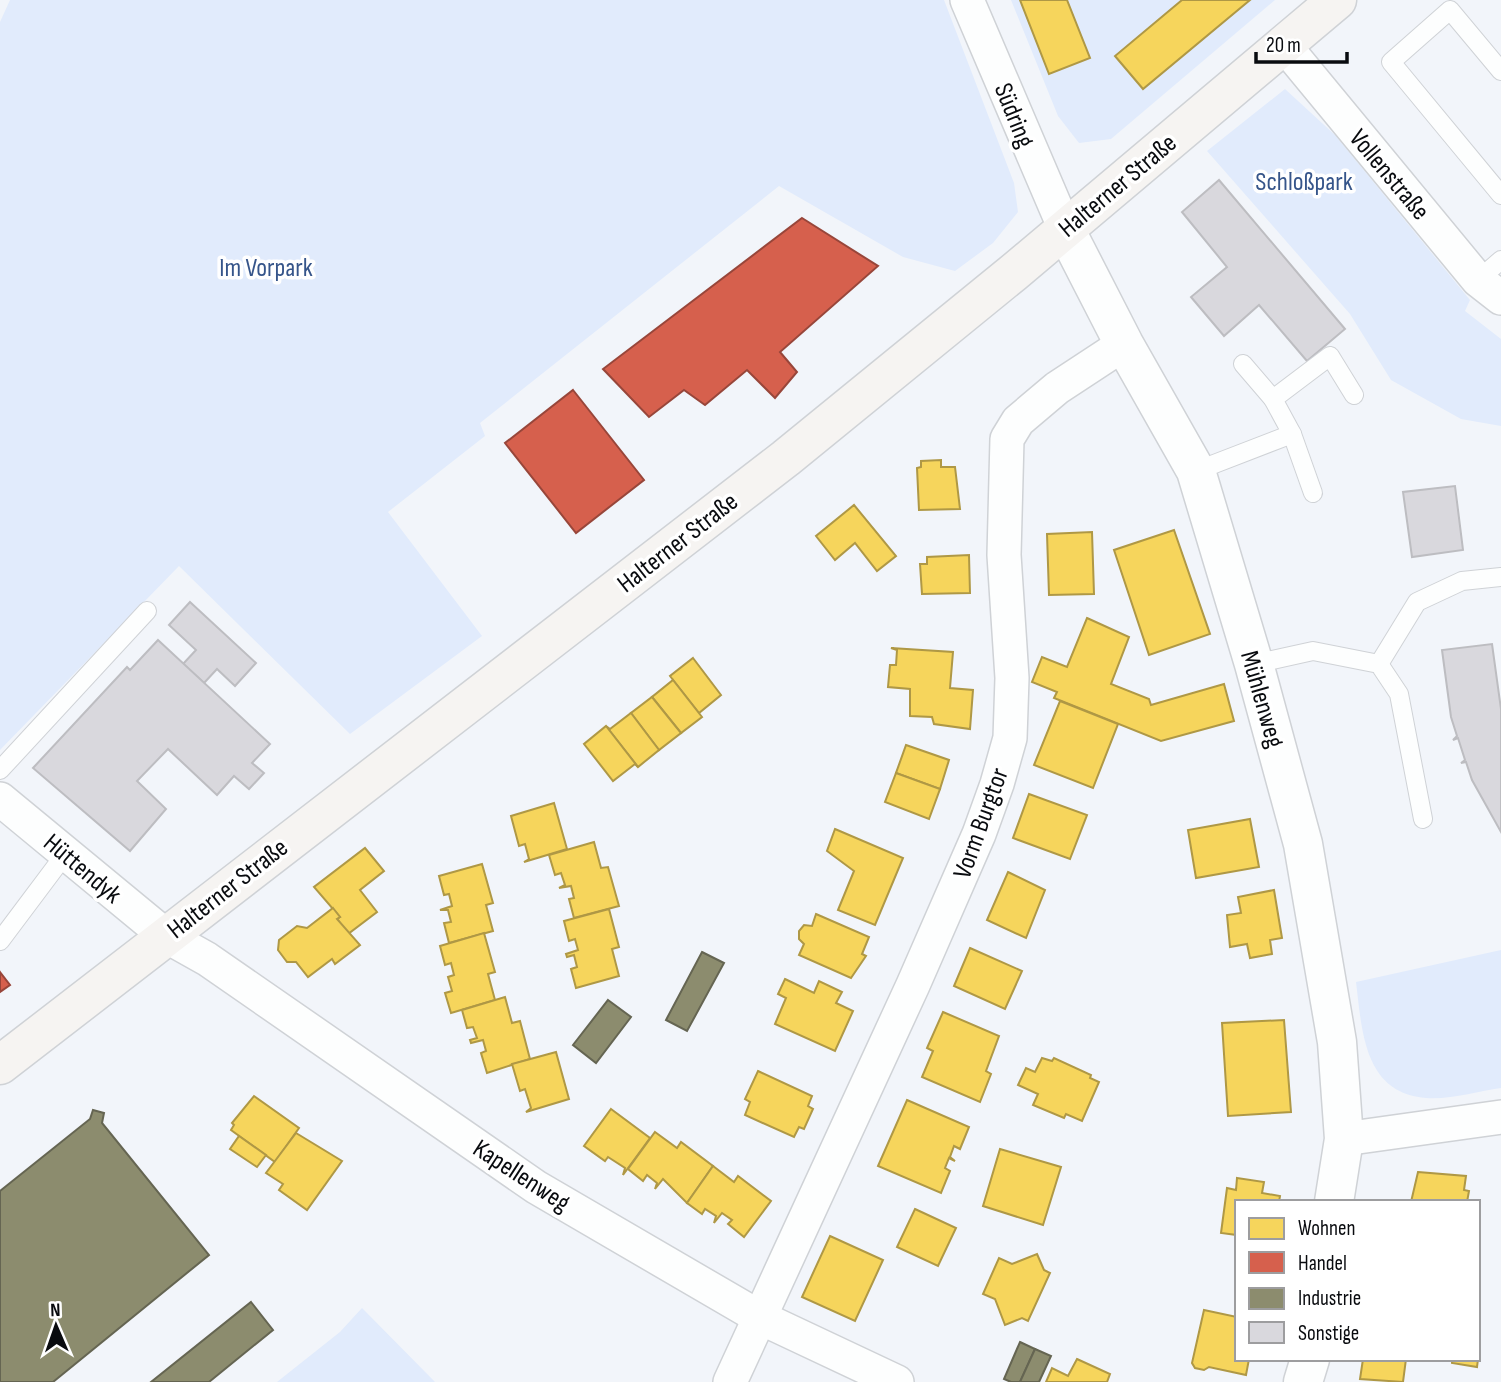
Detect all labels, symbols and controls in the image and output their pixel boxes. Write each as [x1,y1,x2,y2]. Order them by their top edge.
scale bar [1256,21,1347,65]
text: 20 m [1266,33,1301,58]
street label: Südring [987,79,1040,152]
street label: Vollenstraße [1342,123,1436,227]
street label: Halterner Straße [1053,128,1183,244]
park label: Schloßpark [1255,167,1353,198]
park label: Im Vorpark [219,253,313,284]
street label: Halterner Straße [612,487,744,600]
street label: Mühlenweg [1233,647,1290,751]
street label: Vorm Burgtor [947,763,1016,883]
street label: Hüttendyk [37,828,127,911]
street label: Halterner Straße [162,833,294,946]
street label: Kapellenweg [467,1133,576,1219]
legend [1235,1200,1480,1361]
text: Wohnen [1298,1216,1355,1241]
text: Handel [1298,1251,1347,1276]
text: Industrie [1298,1286,1361,1311]
north arrow [21,1291,91,1361]
text: N [50,1299,61,1322]
text: Sonstige [1298,1321,1359,1346]

